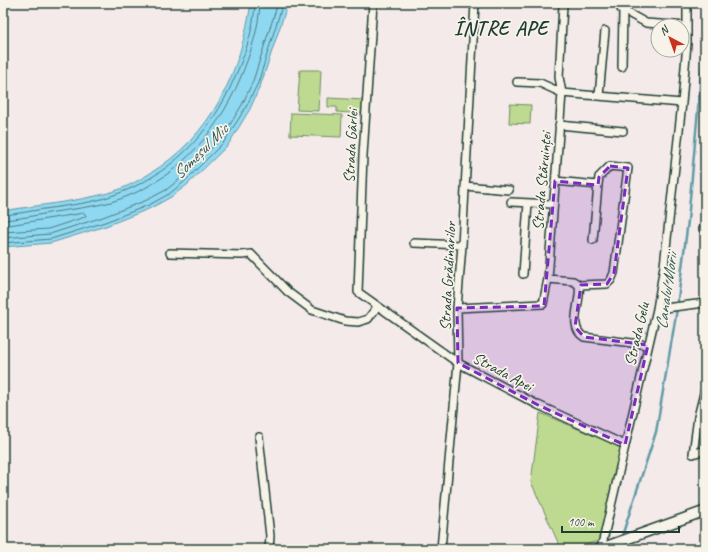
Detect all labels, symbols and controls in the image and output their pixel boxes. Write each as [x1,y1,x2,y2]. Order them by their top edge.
district label: ÎNTRE APE [454,16,551,41]
north arrow [650,18,690,58]
text: N [656,22,672,38]
street label: Strada Gârlei [339,107,363,184]
water label: Someșul Mic [168,118,234,183]
street label: Strada Stăruinței [528,129,556,231]
street label: Strada Grădinarilor [435,220,461,331]
water label: Canalul Morii [651,247,683,331]
street label: Strada Gelu [620,300,654,368]
street label: Strada Apei [469,348,538,397]
scale bar [562,508,679,534]
text: 100 m [568,514,595,530]

